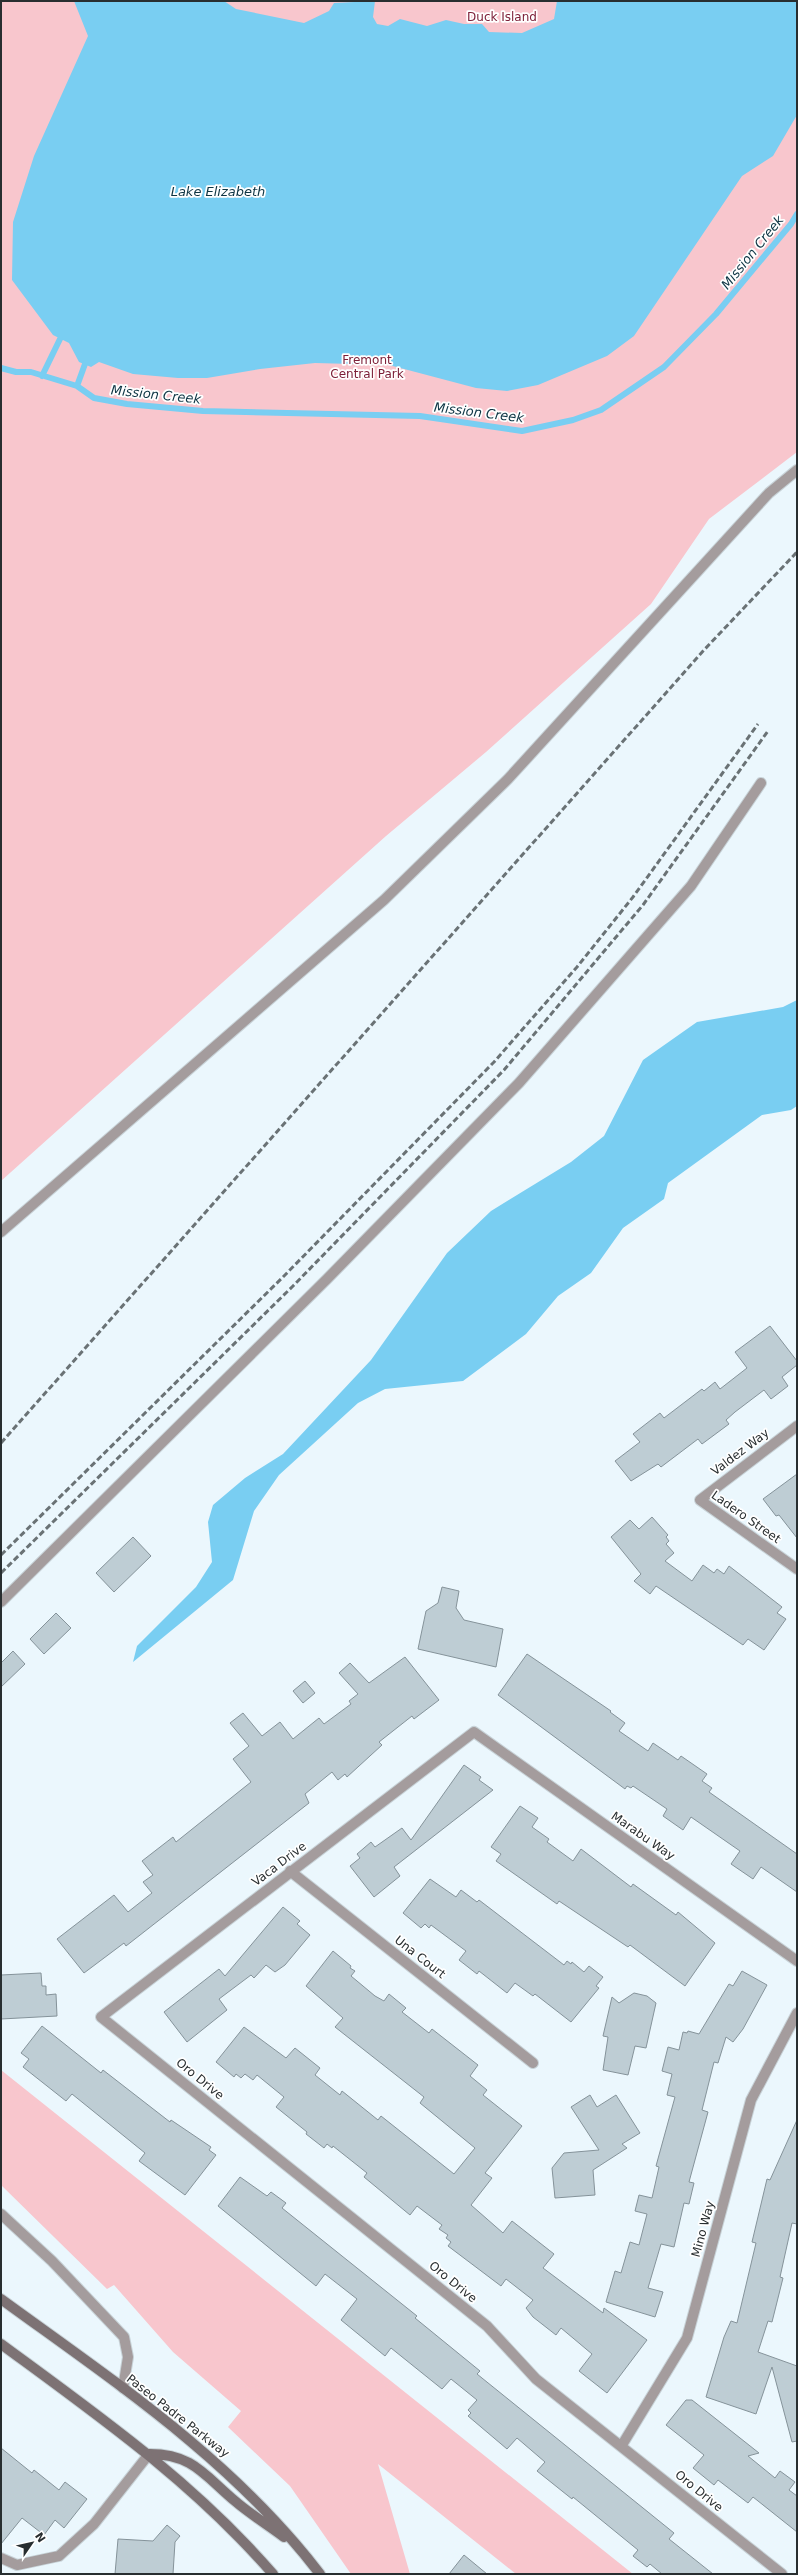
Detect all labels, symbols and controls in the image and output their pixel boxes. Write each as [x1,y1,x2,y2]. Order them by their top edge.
park label: Duck Island [467,10,537,24]
water label: Lake Elizabeth [171,184,265,199]
water label: Mission Creek [718,212,787,292]
park label: Fremont Central Park [330,353,404,381]
water label: Mission Creek [110,382,202,407]
water label: Mission Creek [433,400,525,425]
street label: Valdez Way [708,1426,772,1478]
street label: Ladero Street [709,1488,784,1546]
street label: Marabu Way [608,1809,678,1863]
street label: Vaca Drive [249,1839,309,1889]
street label: Una Court [392,1933,448,1981]
street label: Oro Drive [173,2056,227,2102]
street label: Mino Way [689,2199,717,2259]
street label: Oro Drive [426,2259,480,2305]
street label: Paseo Padre Parkway [124,2372,232,2460]
street label: Oro Drive [672,2468,726,2514]
north arrow [12,2523,52,2563]
text: N [32,2530,48,2545]

